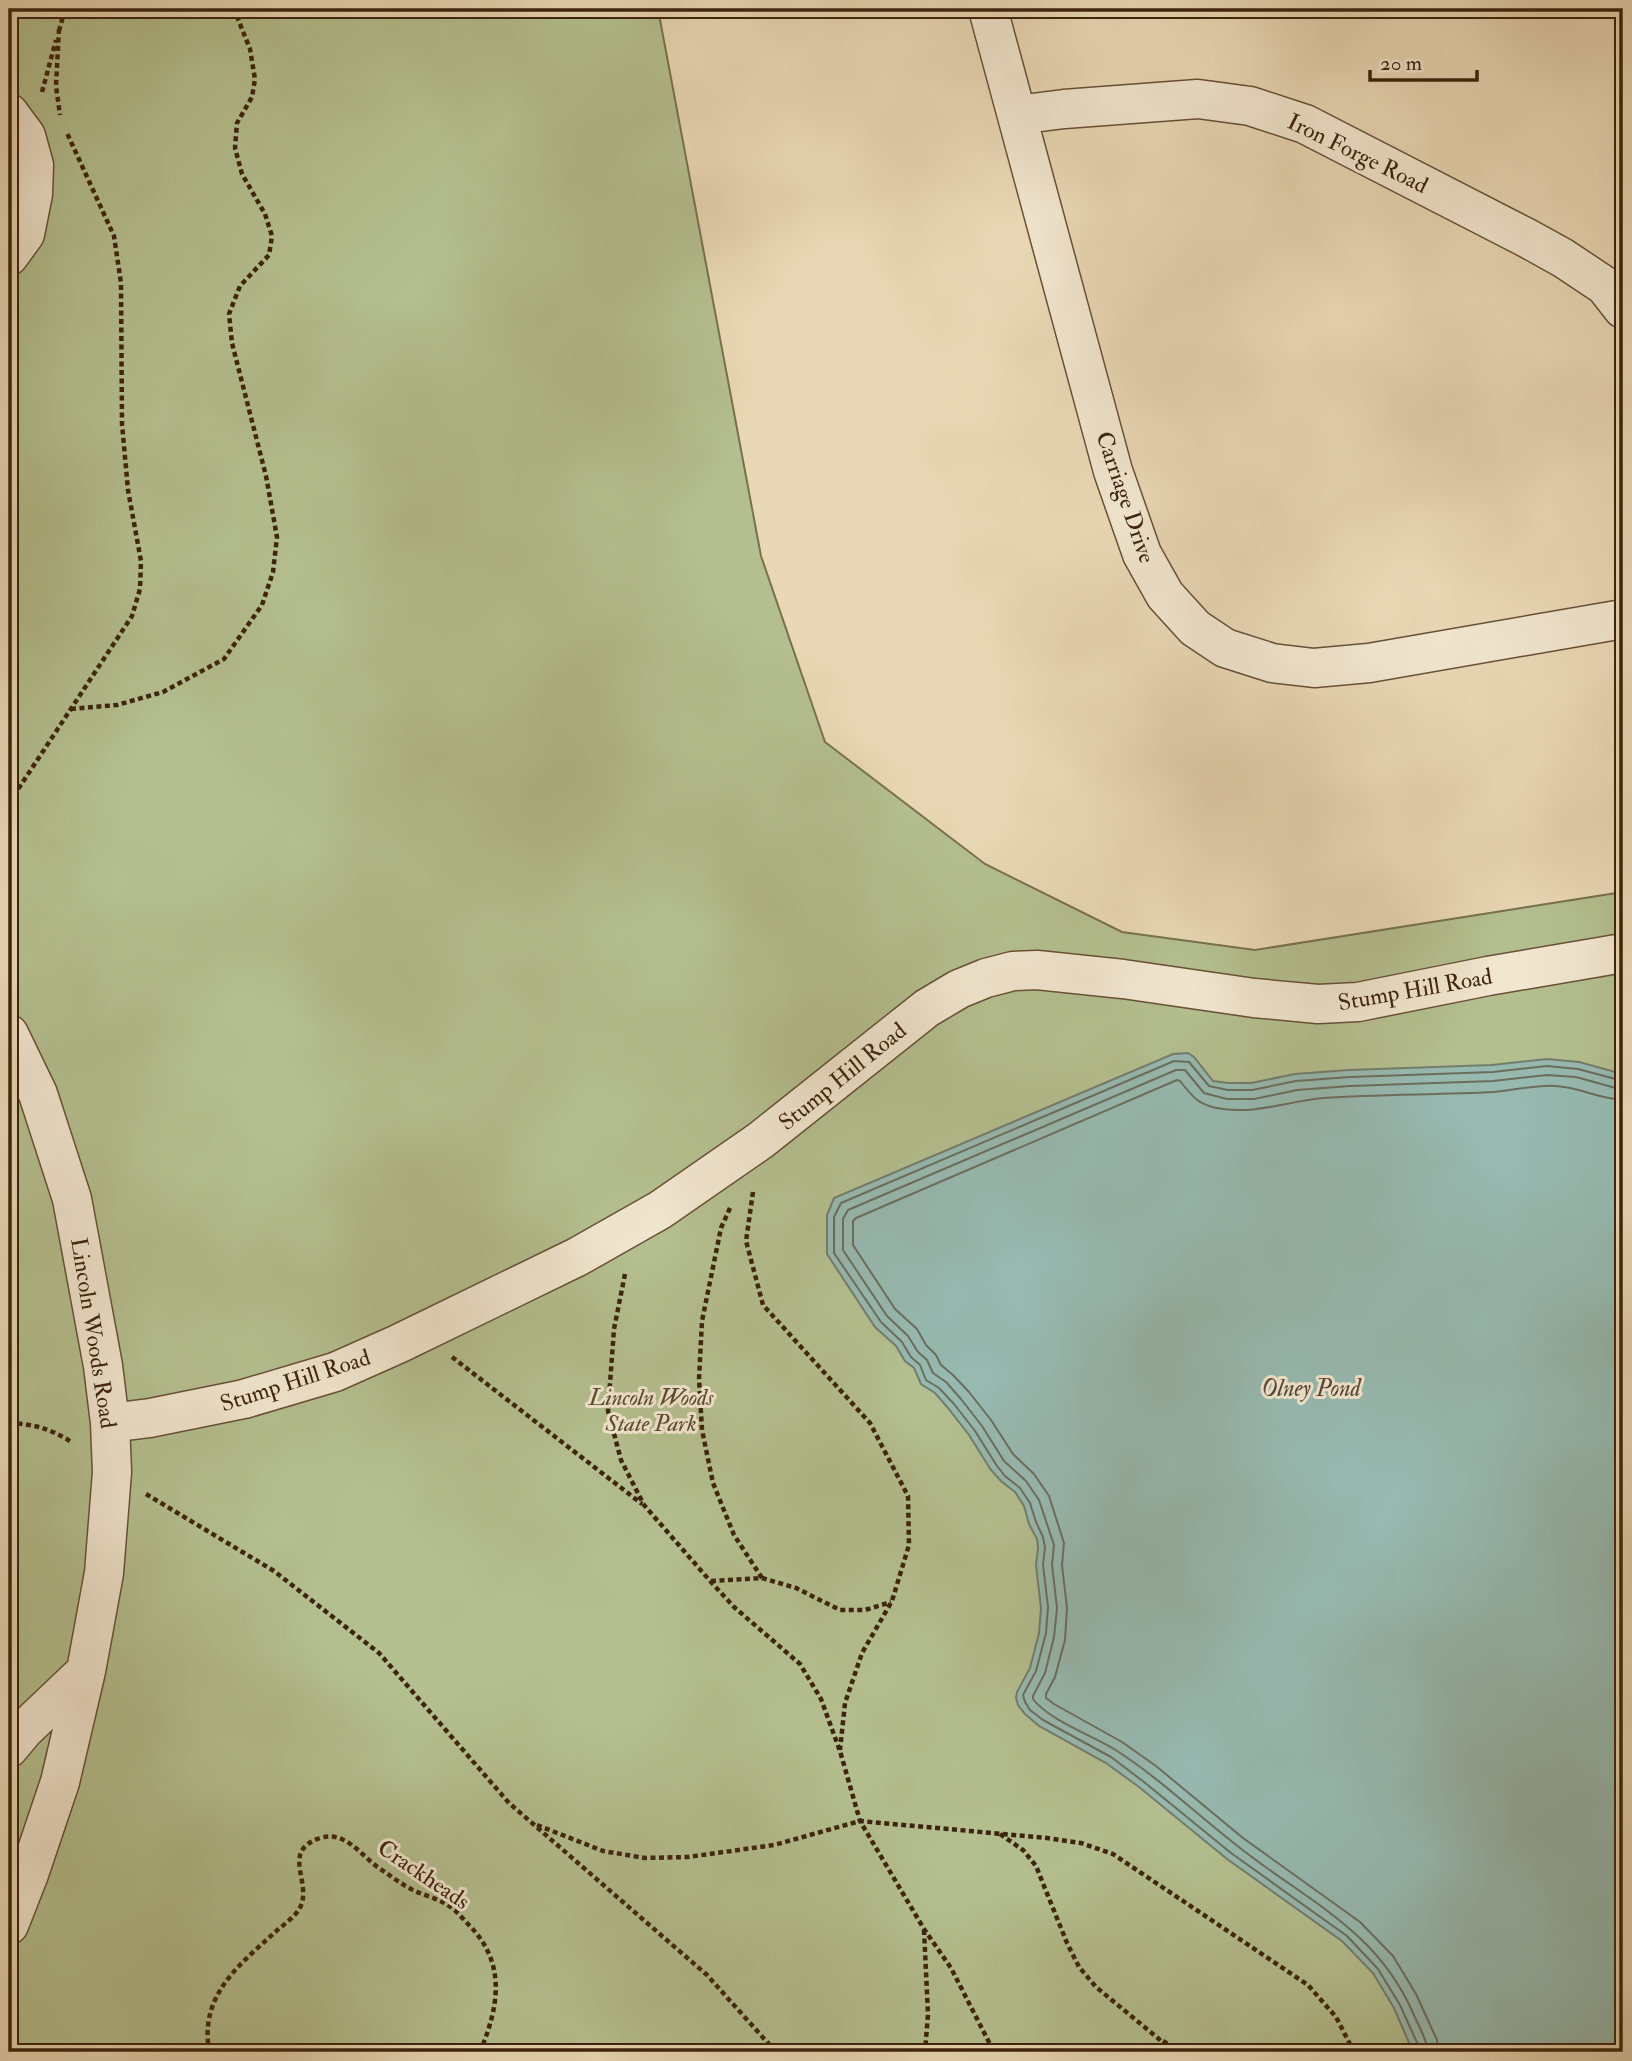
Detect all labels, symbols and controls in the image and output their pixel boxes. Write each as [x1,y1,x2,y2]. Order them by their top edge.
scale bar [1370,38,1476,82]
text: 20 m [1380,50,1422,77]
street label: Iron Forge Road [1283,107,1433,200]
street label: Carriage Drive [1089,428,1162,567]
street label: Stump Hill Road [1336,962,1495,1018]
street label: Stump Hill Road [773,1016,913,1138]
street label: Lincoln Woods Road [64,1236,123,1431]
street label: Stump Hill Road [216,1343,374,1419]
water label: Olney Pond [1261,1373,1363,1404]
park label: Lincoln Woods State Park [588,1383,714,1438]
street label: Crackheads [372,1833,476,1916]

